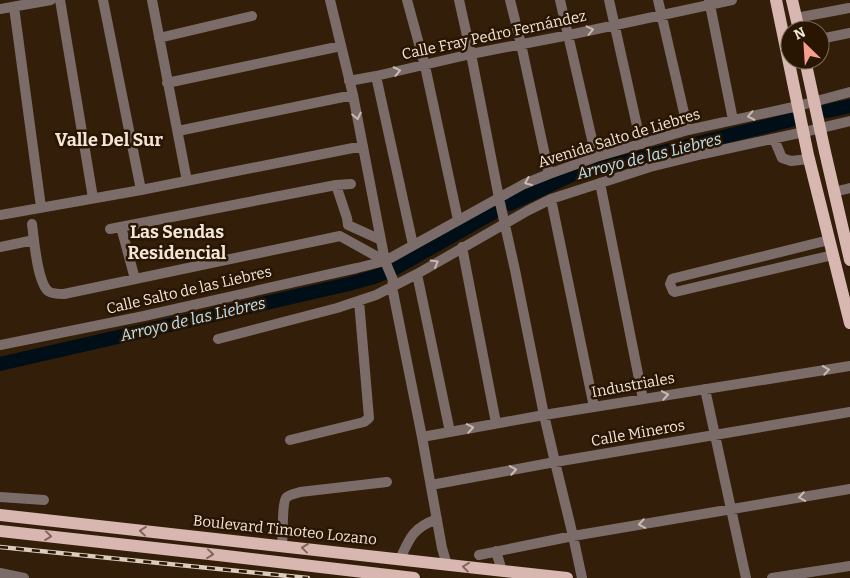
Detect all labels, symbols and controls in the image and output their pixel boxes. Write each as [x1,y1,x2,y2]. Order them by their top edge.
street label: Calle Fray Pedro Fernández [400,7,588,63]
north arrow [780,20,830,70]
text: N [791,24,808,44]
one-way arrow [586,25,595,36]
one-way arrow [393,67,402,77]
street label: Avenida Salto de Liebres [536,105,702,171]
one-way arrow [746,110,755,121]
one-way arrow [351,111,362,120]
district label: Valle Del Sur [55,129,163,151]
water label: Arroyo de las Liebres [574,129,724,183]
one-way arrow [524,176,533,187]
district label: Las Sendas Residencial [128,221,227,264]
one-way arrow [429,259,438,269]
street label: Calle Salto de las Liebres [105,262,273,318]
water label: Arroyo de las Liebres [118,293,268,345]
one-way arrow [822,365,830,376]
street label: Industriales [590,369,676,401]
one-way arrow [661,391,670,401]
street label: Calle Mineros [590,416,686,450]
one-way arrow [466,423,475,434]
one-way arrow [509,465,517,475]
one-way arrow [798,492,806,502]
street label: Boulevard Timoteo Lozano [192,511,378,549]
one-way arrow [637,519,646,529]
one-way arrow [139,526,147,537]
one-way arrow [45,530,53,541]
one-way arrow [301,543,309,554]
one-way arrow [206,548,214,559]
one-way arrow [462,562,470,573]

